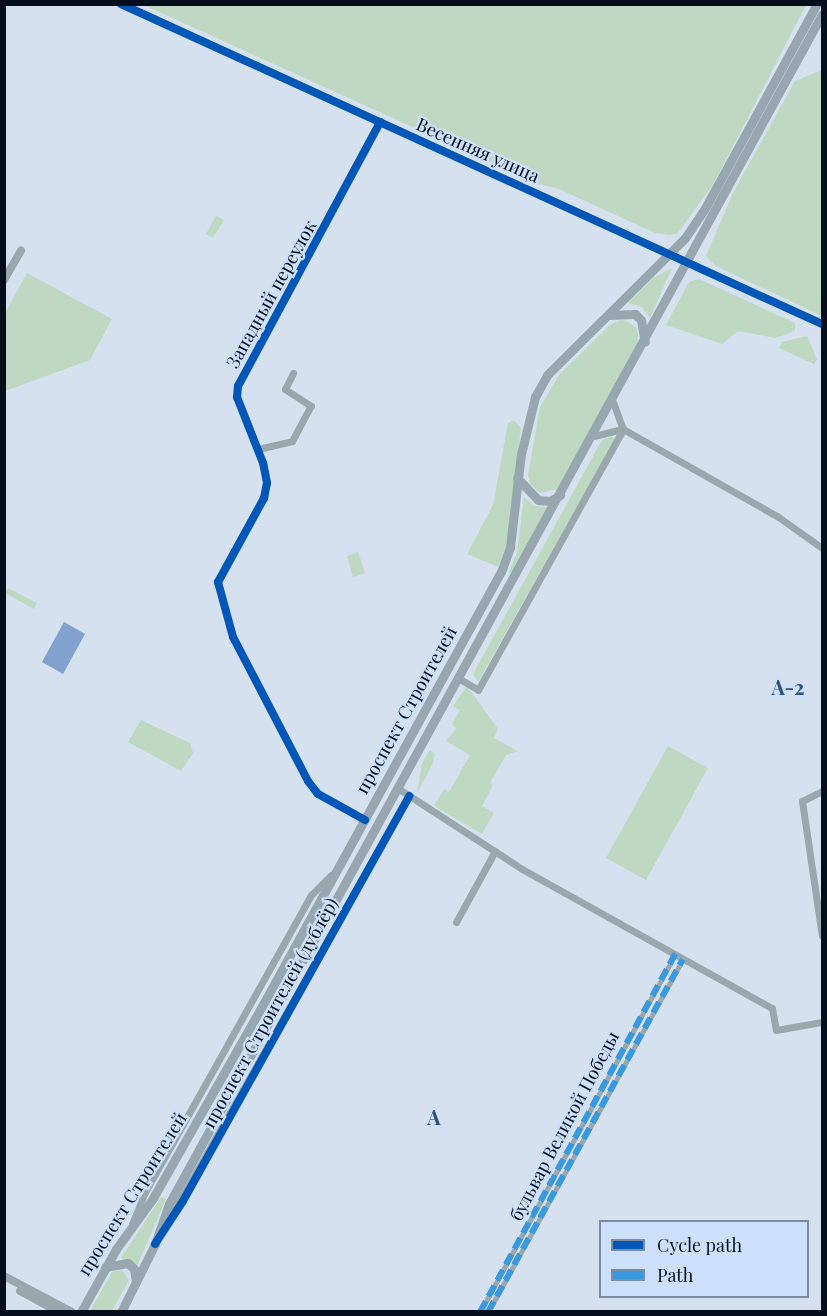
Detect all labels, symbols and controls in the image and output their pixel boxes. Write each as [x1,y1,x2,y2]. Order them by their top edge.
street label: Весенняя улица [413,113,543,187]
street label: Западный переулок [221,216,321,372]
street label: проспект Строителей [351,623,461,797]
district label: А-2 [772,674,804,698]
street label: проспект Строителей (дублёр) [198,894,342,1132]
street label: бульвар Великой Победы [505,1027,623,1225]
district label: А [427,1104,441,1128]
street label: проспект Строителей [73,1109,191,1279]
legend [599,1220,809,1298]
text: Cycle path [657,1233,742,1257]
text: Path [657,1263,693,1287]

